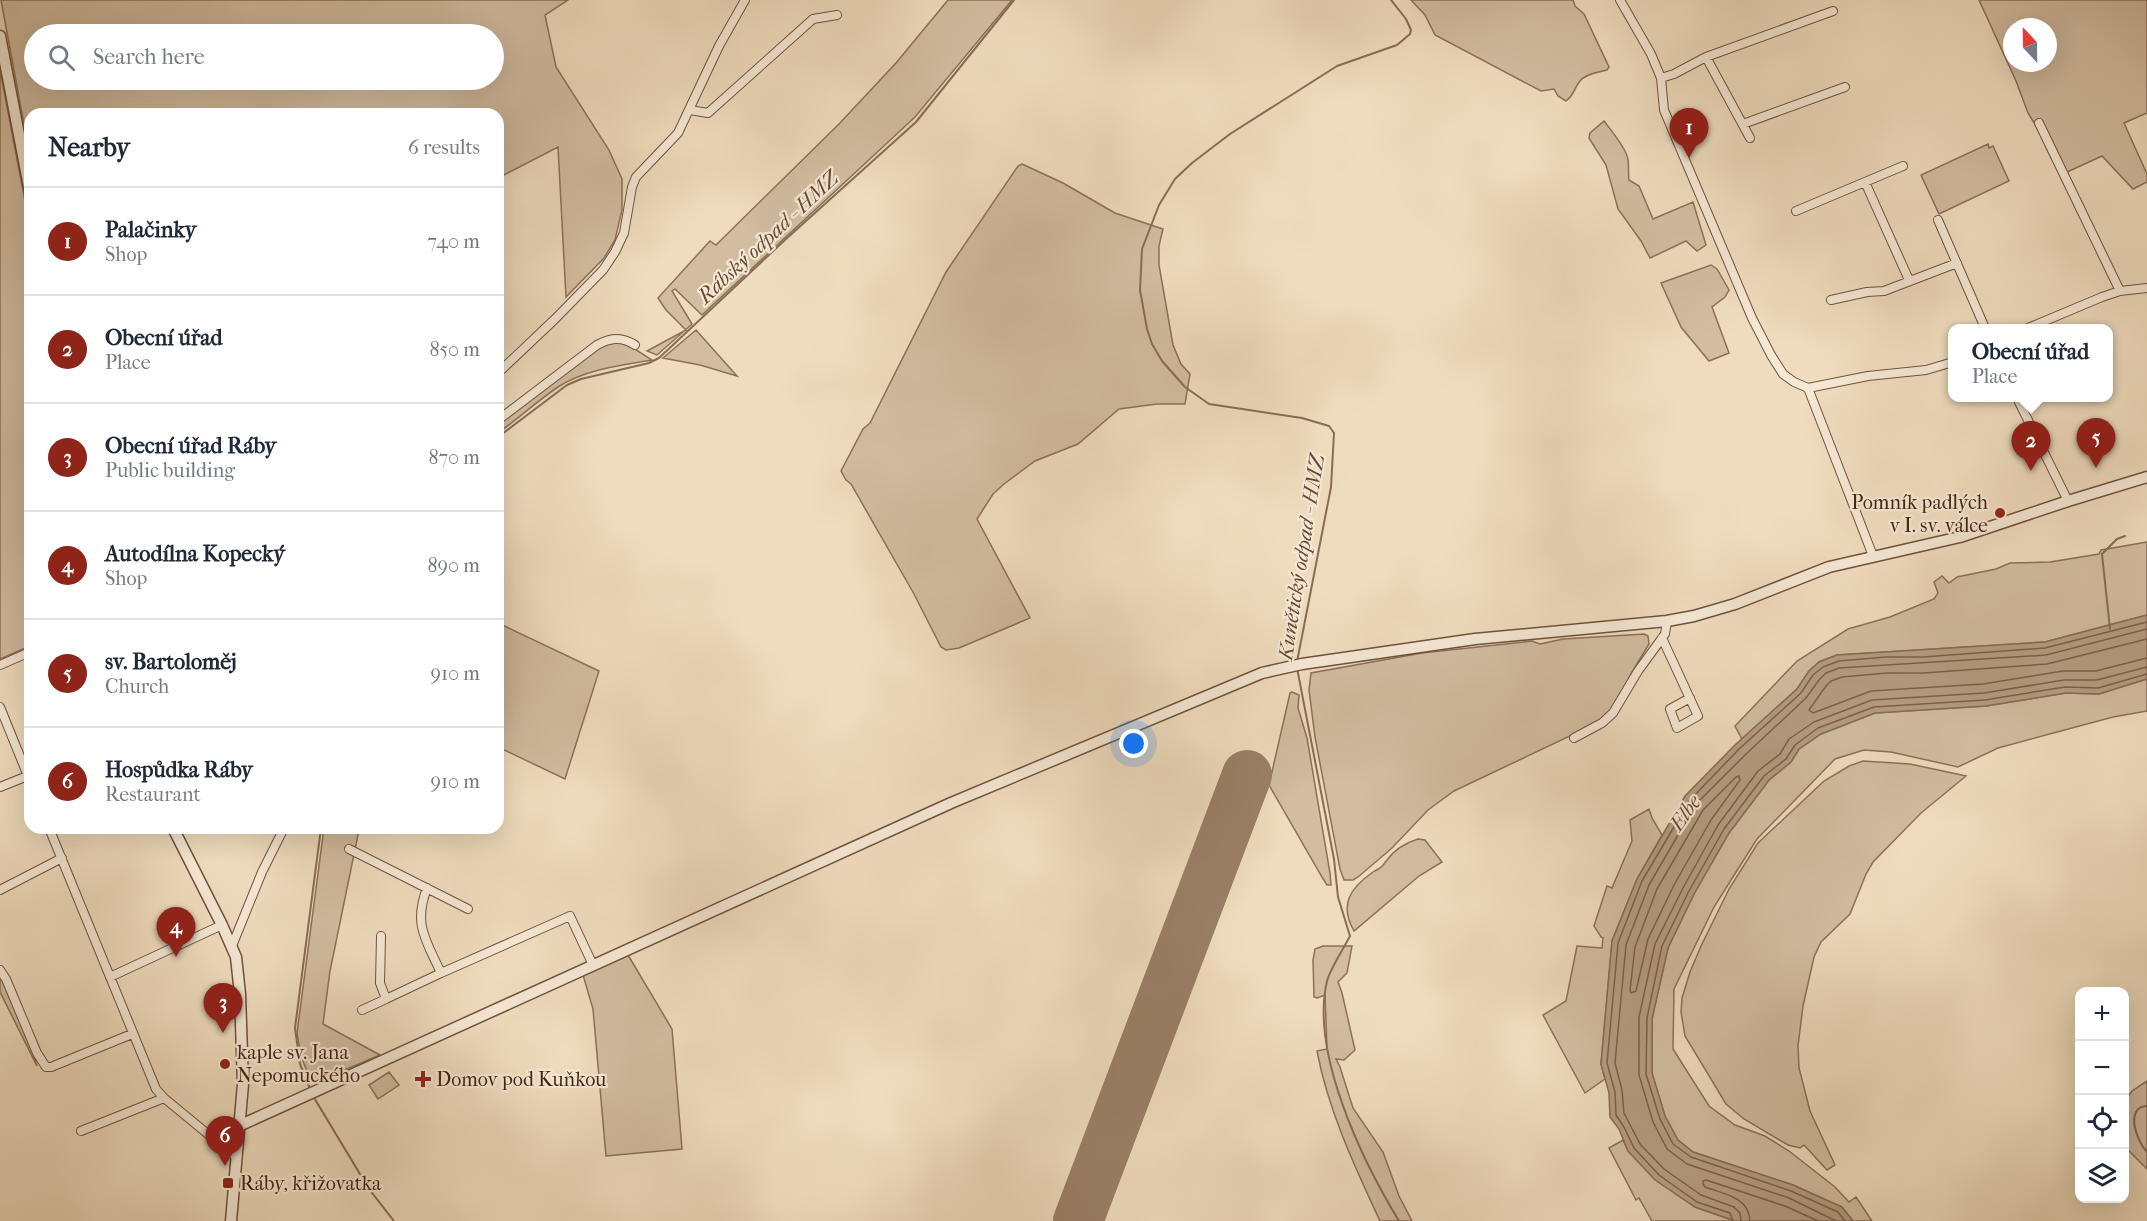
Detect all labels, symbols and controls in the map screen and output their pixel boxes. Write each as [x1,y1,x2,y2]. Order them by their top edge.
north arrow [2003,18,2057,72]
search box [24,24,504,90]
icon: search [45,41,78,74]
text: Search here [93,44,205,70]
pin: 1 [1670,108,1708,158]
text: Nearby [48,132,130,163]
text: 6 results [408,136,480,159]
water label: Rábský odpad - HMZ [691,164,845,310]
text: Palačinky [105,217,197,243]
text: 1 [64,230,71,253]
text: 740 m [427,230,480,253]
text: Shop [105,243,147,266]
popup [1948,324,2113,402]
text: Obecní úřad [105,325,222,351]
text: 2 [62,338,73,361]
text: 850 m [429,338,480,361]
text: Obecní úřad [1972,339,2089,365]
text: Place [105,351,151,374]
text: Place [1972,365,2017,388]
pin: 5 [2076,418,2116,468]
pin: 2 [2012,422,2050,471]
text: Obecní úřad Ráby [105,433,276,459]
text: 3 [63,446,72,469]
text: 870 m [428,446,480,469]
water label: Kunětický odpad - HMZ [1273,450,1329,664]
text: Public building [105,459,235,482]
place label: Pomník padlých v I. sv. válce [1851,491,1989,537]
marker: Pomník padlých v I. sv. válce [1993,506,2007,520]
text: Autodílna Kopecký [105,541,285,567]
text: 4 [62,554,73,577]
text: 890 m [428,554,480,577]
text: Shop [105,567,147,590]
text: sv. Bartoloměj [105,649,237,675]
text: 5 [63,662,72,685]
text: 910 m [431,662,480,685]
text: Church [105,675,169,698]
your location [1119,729,1148,758]
text: Hospůdka Ráby [105,757,253,783]
text: 6 [62,770,73,793]
text: 910 m [431,770,480,793]
text: Restaurant [105,783,201,806]
water label: Elbe [1663,790,1706,837]
pin: 4 [156,908,195,957]
pin: 3 [204,984,242,1033]
map controls [2075,987,2129,1203]
button: + [2075,987,2129,1041]
place label: kaple sv. Jana Nepomuckého [237,1041,360,1087]
button: − [2075,1041,2129,1095]
marker: kaple sv. Jana Nepomuckého [218,1057,232,1071]
place label: Domov pod Kuňkou [436,1068,607,1091]
marker: Domov pod Kuňkou [414,1070,432,1088]
button: locate [2075,1095,2129,1149]
pin: 6 [206,1116,244,1166]
button: layers [2075,1149,2129,1203]
place label: Ráby, křižovatka [240,1172,382,1195]
marker: Ráby, křižovatka [221,1176,235,1190]

